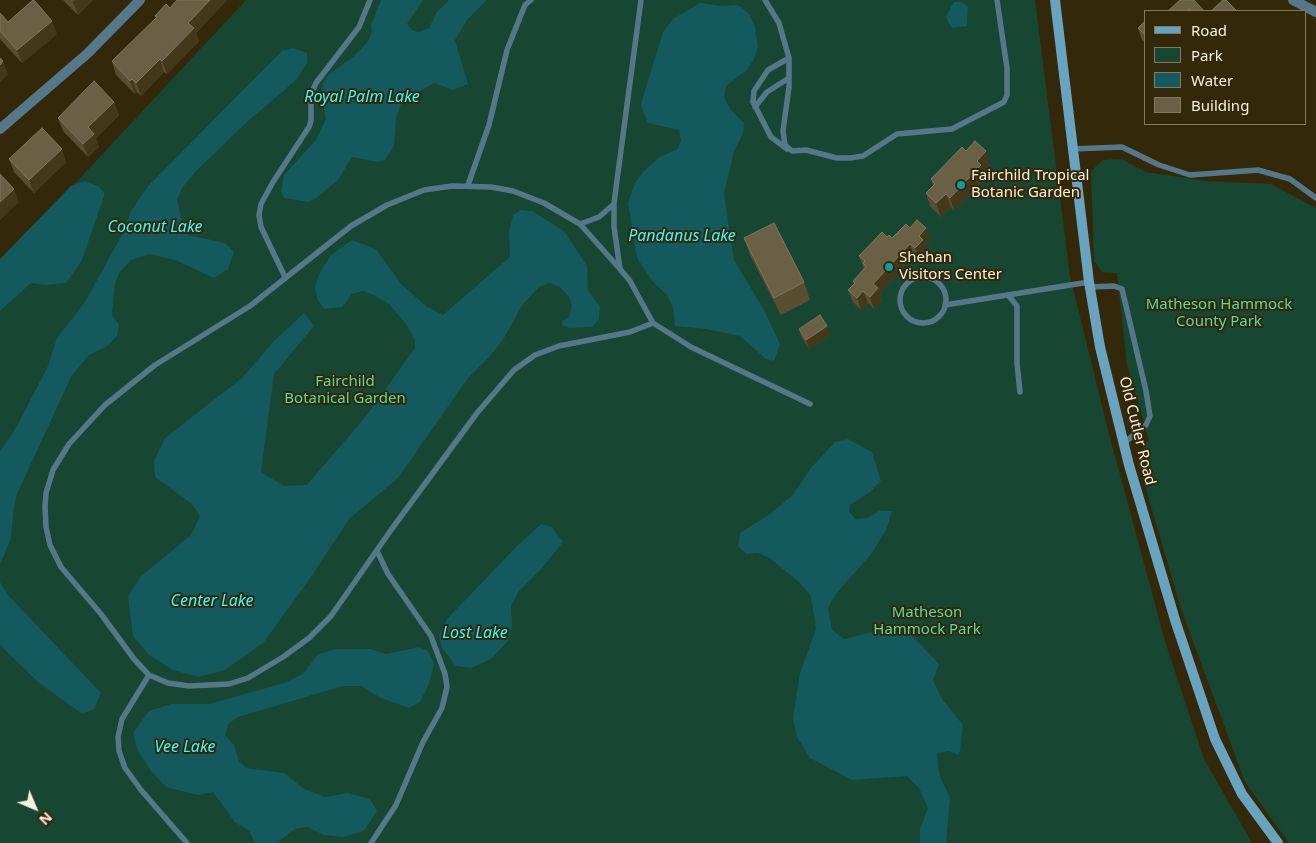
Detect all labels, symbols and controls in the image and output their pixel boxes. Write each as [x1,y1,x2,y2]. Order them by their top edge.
legend [1144,10,1306,125]
text: Road [1191,20,1227,40]
text: Park [1191,45,1223,65]
text: Water [1191,70,1233,90]
water label: Royal Palm Lake [304,87,420,107]
text: Building [1191,95,1249,115]
place label: Fairchild Tropical Botanic Garden [971,167,1089,202]
marker: Fairchild Tropical Botanic Garden [955,179,967,191]
water label: Coconut Lake [108,217,202,237]
water label: Pandanus Lake [628,226,736,246]
place label: Shehan Visitors Center [899,249,1002,284]
marker: Shehan Visitors Center [883,261,895,273]
park label: Matheson Hammock County Park [1146,296,1292,331]
park label: Fairchild Botanical Garden [284,373,406,408]
street label: Old Cutler Road [1115,375,1159,487]
water label: Center Lake [171,591,253,611]
park label: Matheson Hammock Park [873,604,981,639]
water label: Lost Lake [442,623,508,643]
water label: Vee Lake [155,737,215,757]
north arrow [10,783,60,833]
text: N [35,808,57,830]

